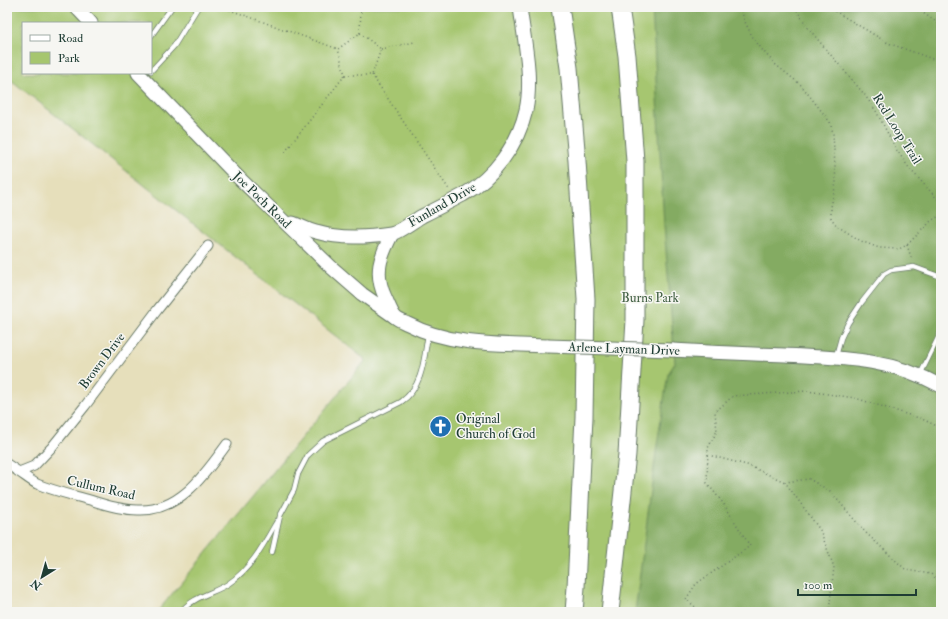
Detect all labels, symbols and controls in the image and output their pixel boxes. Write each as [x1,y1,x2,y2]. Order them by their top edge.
legend [22,22,152,74]
text: Road [58,31,83,46]
text: Park [58,51,80,66]
street label: Red Loop Trail [868,91,925,168]
street label: Joe Poch Road [229,168,295,232]
street label: Funland Drive [405,179,479,231]
park label: Burns Park [621,290,680,306]
street label: Brown Drive [76,329,129,392]
street label: Arlene Layman Drive [567,339,681,360]
place label: Original Church of God [456,411,536,442]
church icon: Original Church of God [428,413,454,439]
street label: Cullum Road [65,472,137,504]
north arrow [22,557,62,597]
scale bar [798,571,916,597]
text: N [28,576,45,593]
text: 100 m [804,578,833,593]

